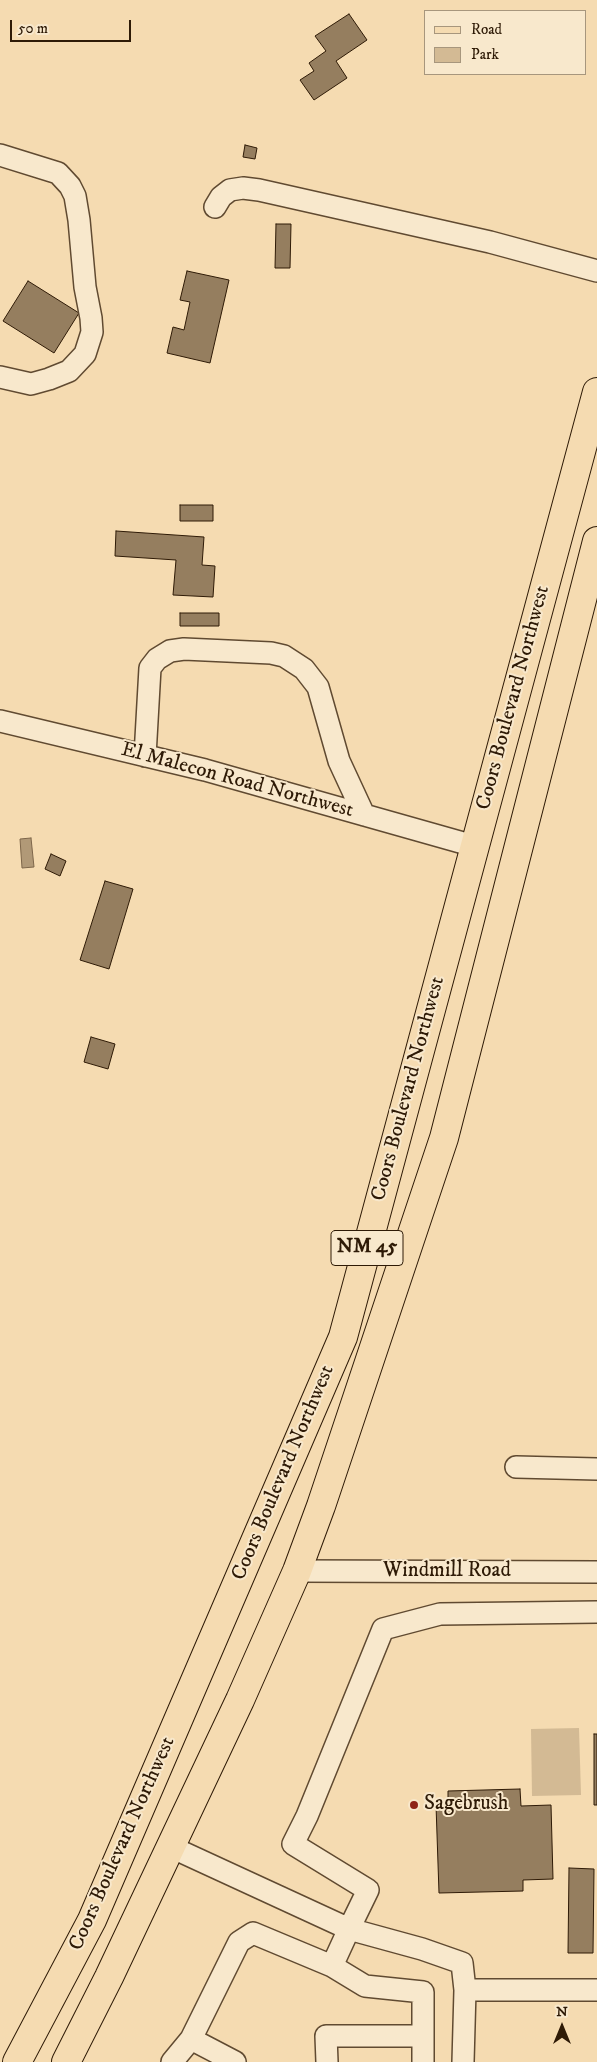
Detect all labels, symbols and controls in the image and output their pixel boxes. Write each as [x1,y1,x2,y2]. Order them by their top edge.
scale bar [12,10,134,42]
legend [424,10,587,75]
text: 50 m [18,19,48,38]
text: Road [471,20,502,39]
text: Park [471,45,499,64]
street label: Coors Boulevard Northwest [472,583,556,813]
street label: El Malecon Road Northwest [118,738,356,824]
street label: Coors Boulevard Northwest [367,974,451,1204]
road number: NM 45 [331,1230,403,1266]
street label: Coors Boulevard Northwest [227,1362,341,1584]
street label: Windmill Road [383,1559,511,1585]
street label: Coors Boulevard Northwest [64,1733,182,1955]
place label: Sagebrush [424,1792,509,1818]
marker: Sagebrush [408,1799,420,1811]
north arrow [537,2002,587,2052]
text: N [556,2003,568,2021]

